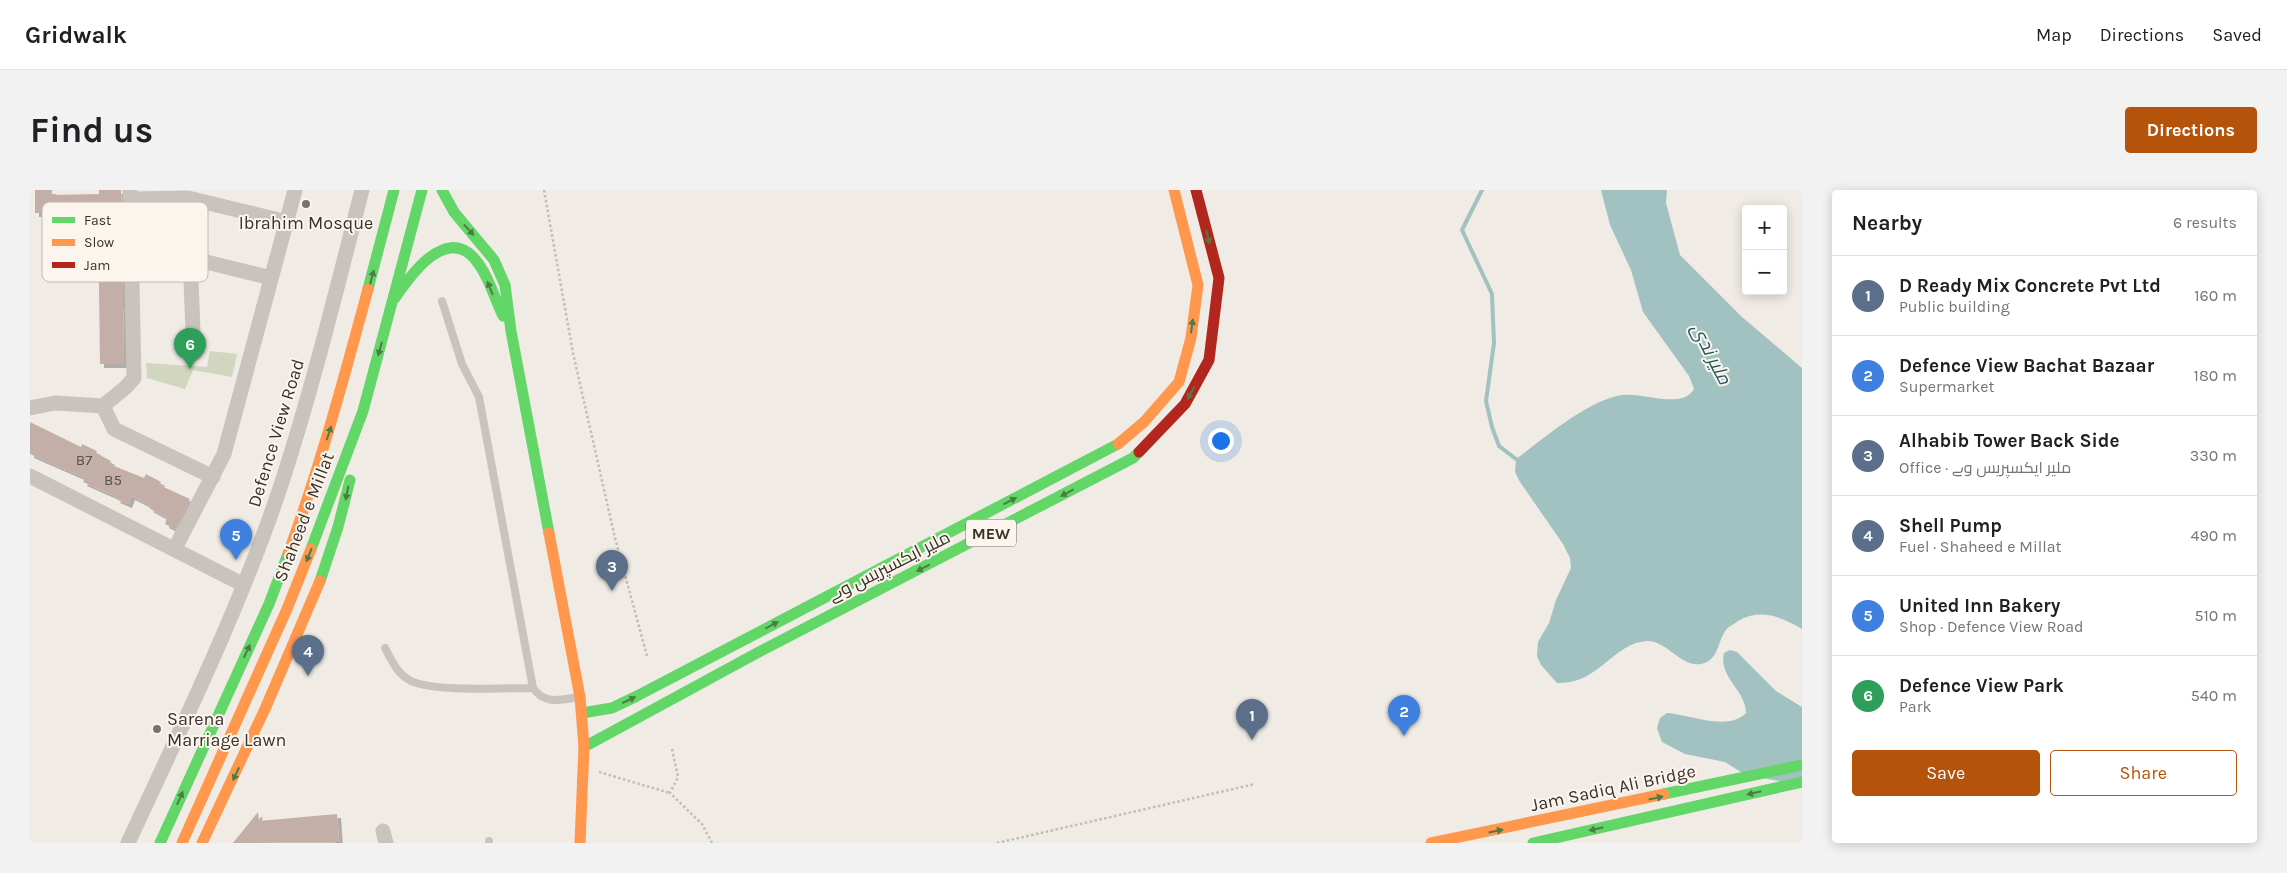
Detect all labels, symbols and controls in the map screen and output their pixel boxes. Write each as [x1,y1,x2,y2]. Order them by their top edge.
text: Gridwalk [25,21,127,49]
text: Map [2036,24,2072,46]
text: Directions [2100,24,2184,46]
text: Saved [2212,24,2262,46]
button: Directions [2125,107,2257,153]
text: Find us [30,110,153,151]
marker: Ibrahim Mosque [300,198,312,210]
legend [42,202,208,282]
map controls [1742,205,1787,295]
button: + [1742,205,1787,250]
text: Nearby [1852,211,1922,235]
text: Fast [84,212,111,229]
place label: Ibrahim Mosque [239,212,373,234]
text: 6 results [2173,213,2237,232]
one-way arrow [463,223,475,235]
one-way arrow [1204,230,1212,245]
text: Slow [84,234,114,251]
button: − [1742,250,1787,295]
text: Jam [84,257,110,274]
one-way arrow [368,269,376,284]
text: D Ready Mix Concrete Pvt Ltd [1899,275,2161,297]
one-way arrow [485,281,493,295]
text: 1 [1865,286,1871,305]
text: 160 m [2194,286,2237,305]
text: Public building [1899,297,2010,316]
one-way arrow [1188,318,1196,334]
water label: ملیر ندی [1686,320,1736,389]
pin: 6 [174,328,206,369]
one-way arrow [375,342,383,357]
text: Defence View Bachat Bazaar [1899,355,2154,377]
street label: Defence View Road [243,356,309,510]
text: 2 [1863,366,1873,385]
text: 180 m [2194,366,2237,385]
text: Supermarket [1899,377,1995,396]
one-way arrow [1187,386,1195,401]
one-way arrow [325,426,333,441]
your location [1208,428,1234,454]
text: Alhabib Tower Back Side [1899,430,2119,452]
text: 3 [1863,446,1873,465]
text: 330 m [2190,446,2237,465]
street label: Shaheed e Millat [269,449,339,585]
house number: B7 [76,451,92,469]
text: Office · ملیر ایکسپریس وے [1899,458,2071,477]
house number: B5 [104,471,122,489]
one-way arrow [343,485,351,501]
one-way arrow [1059,489,1074,497]
one-way arrow [1002,497,1017,505]
text: Shell Pump [1899,515,2002,537]
pin: 5 [220,519,252,560]
road number: MEW [966,519,1016,546]
street label: ملیر ایکسپریس وے [824,526,954,607]
text: 4 [1863,526,1873,545]
text: 490 m [2191,526,2237,545]
text: Fuel · Shaheed e Millat [1899,537,2061,556]
one-way arrow [305,548,313,563]
pin: 3 [596,550,628,591]
one-way arrow [915,564,930,572]
text: United Inn Bakery [1899,595,2060,617]
text: 5 [1863,606,1873,625]
text: 510 m [2194,606,2237,625]
text: Shop · Defence View Road [1899,617,2084,636]
one-way arrow [766,620,779,629]
pin: 4 [292,635,324,676]
one-way arrow [244,644,252,658]
text: Defence View Park [1899,675,2064,697]
text: 6 [1863,686,1873,705]
text: 540 m [2191,686,2237,705]
pin: 2 [1388,695,1420,736]
one-way arrow [622,696,636,704]
text: Park [1899,697,1931,716]
pin: 1 [1236,699,1268,740]
place label: Sarena Marriage Lawn [167,708,286,751]
marker: Sarena Marriage Lawn [151,723,163,735]
button: Save [1852,750,2040,796]
button: Share [2050,750,2237,796]
street label: Jam Sadiq Ali Bridge [1529,760,1697,816]
one-way arrow [231,767,239,781]
one-way arrow [1747,789,1762,797]
one-way arrow [176,791,184,805]
one-way arrow [1648,794,1663,802]
one-way arrow [1588,825,1603,833]
one-way arrow [1489,826,1505,834]

